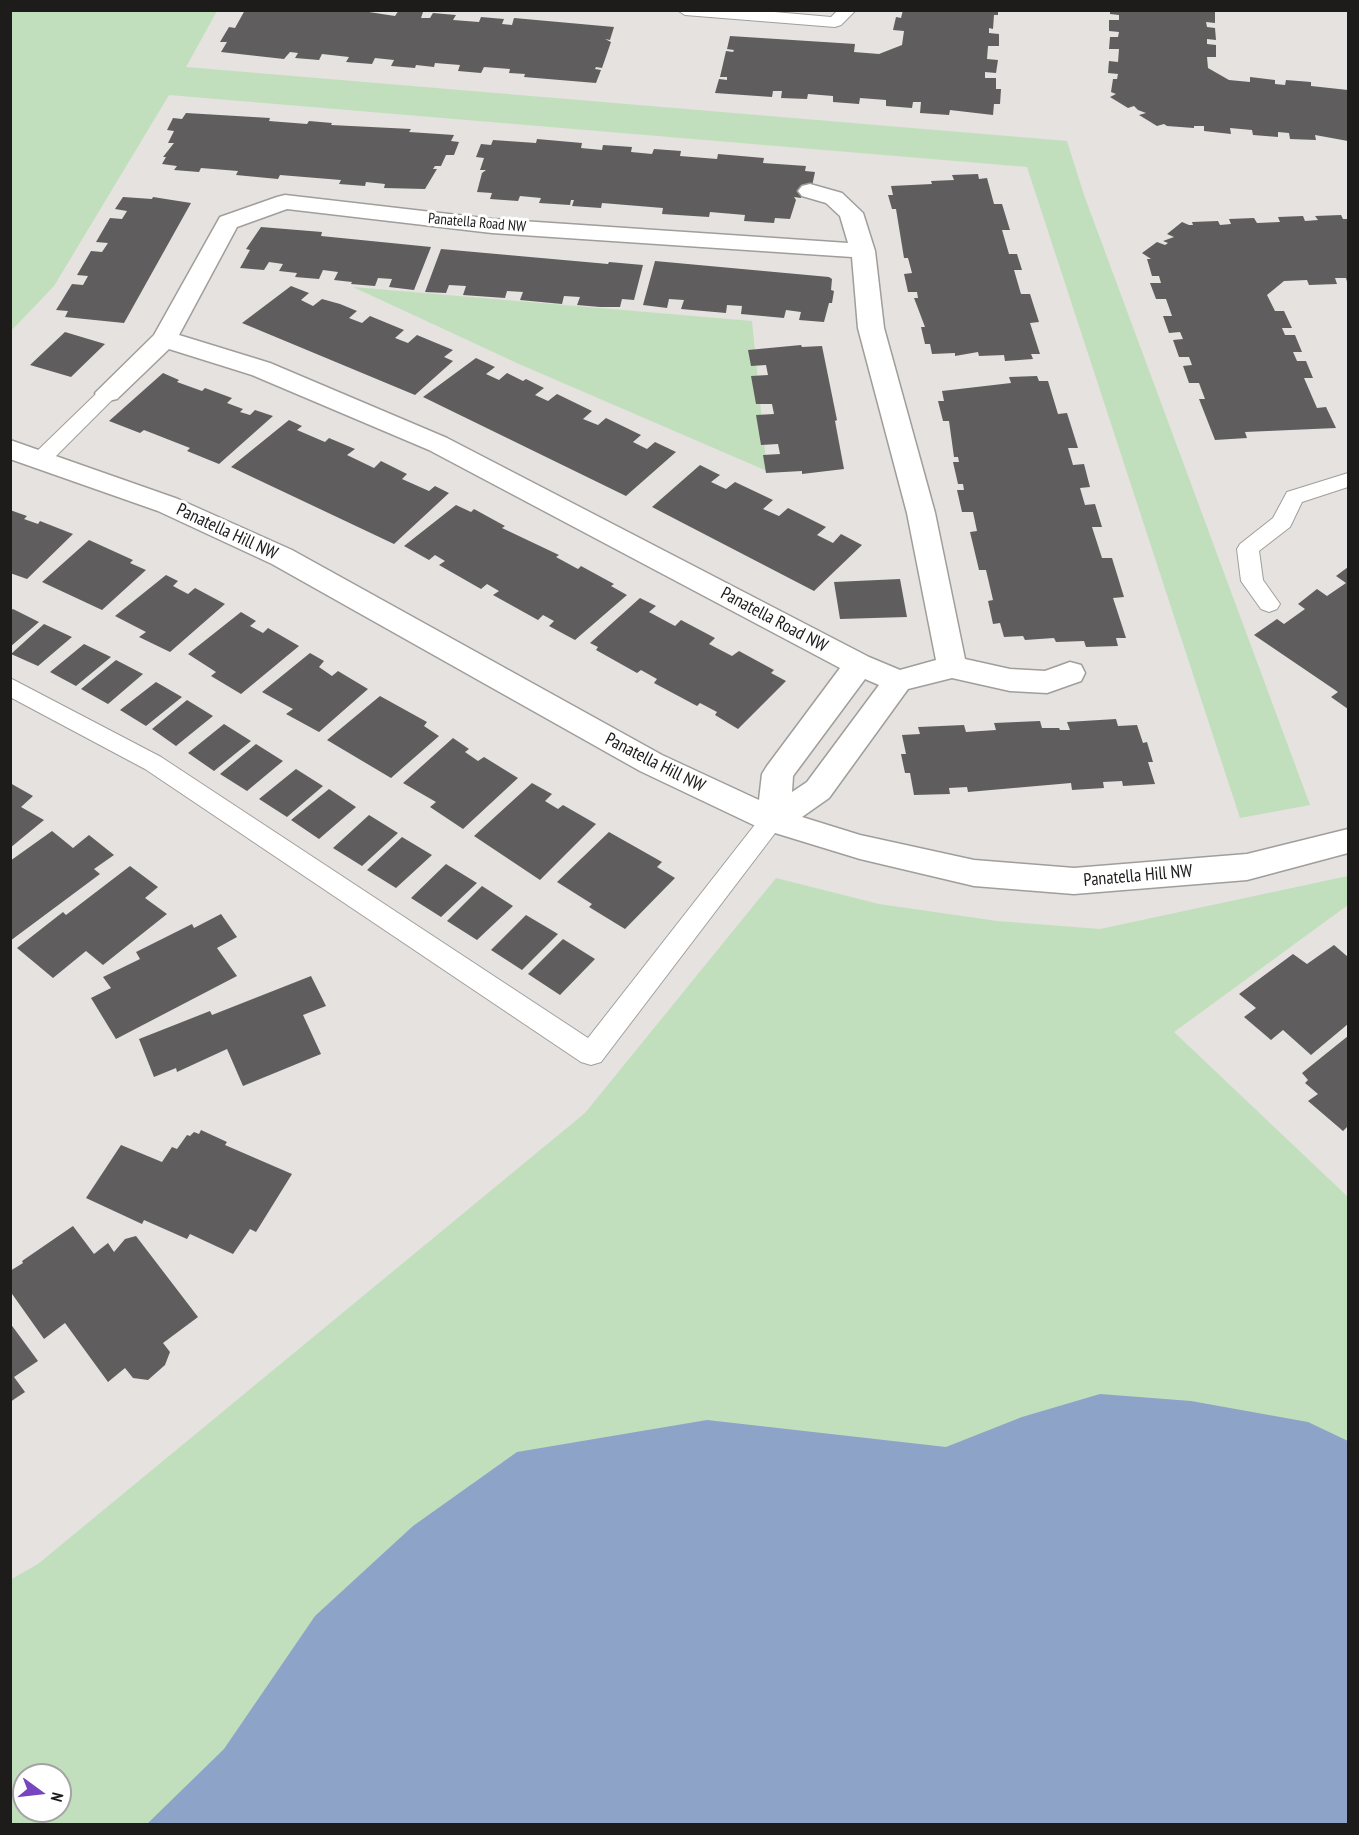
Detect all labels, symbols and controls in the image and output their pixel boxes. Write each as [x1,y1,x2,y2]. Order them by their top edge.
street label: Panatella Road NW [427,210,527,236]
street label: Panatella Hill NW [173,499,281,565]
street label: Panatella Road NW [717,583,831,657]
street label: Panatella Hill NW [601,729,709,797]
street label: Panatella Hill NW [1083,860,1193,892]
north arrow [12,1763,72,1823]
text: N [47,1790,68,1804]

